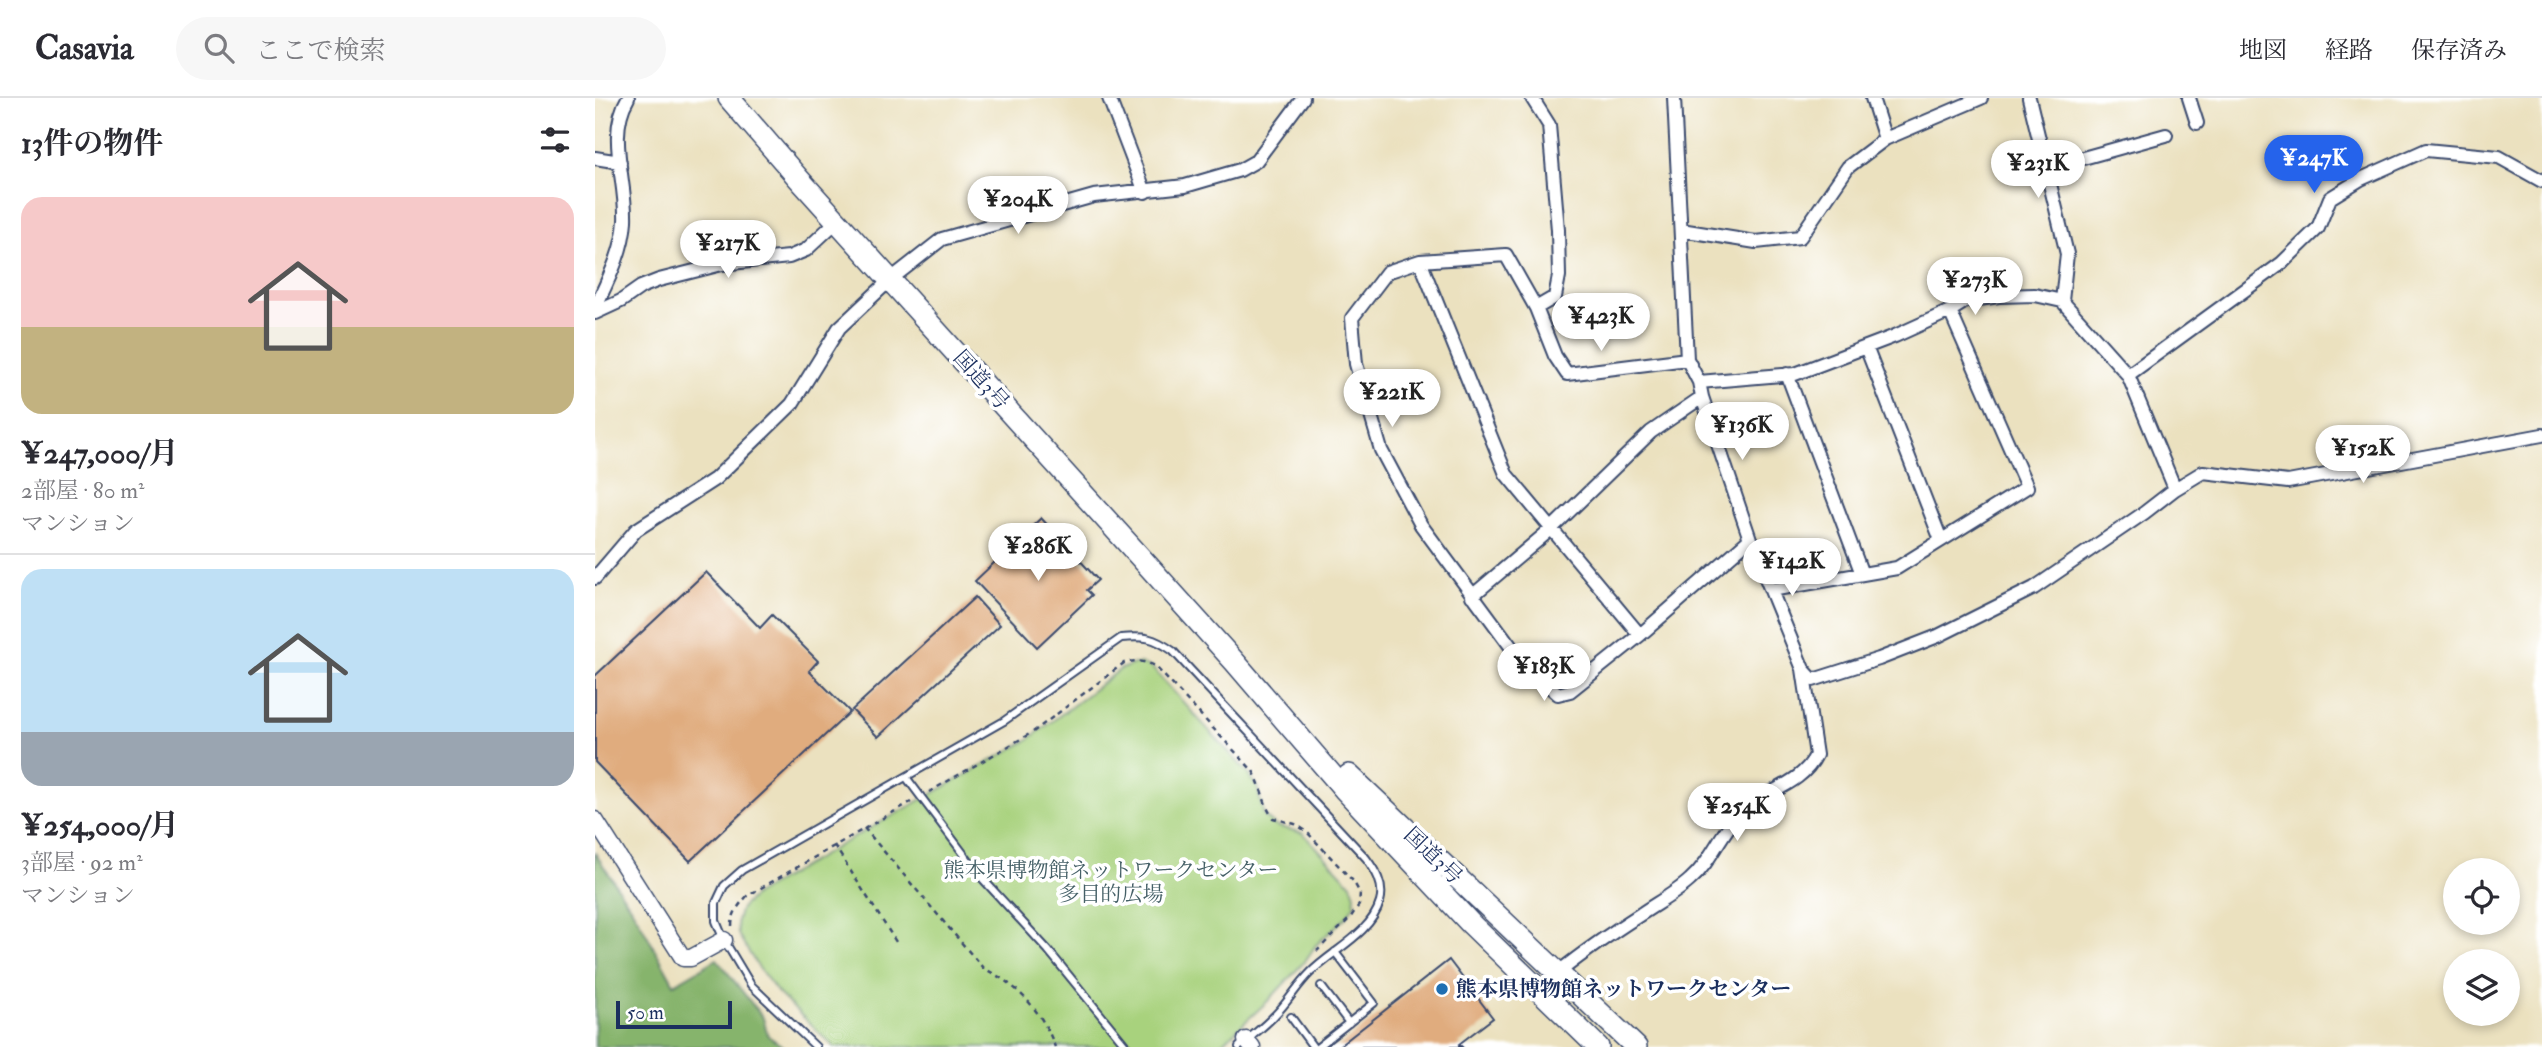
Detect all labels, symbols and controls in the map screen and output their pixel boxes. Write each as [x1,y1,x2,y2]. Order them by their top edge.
search box [176,17,666,80]
text: Casavia [35,28,134,69]
icon: search [200,29,238,67]
text: ここで検索 [256,35,386,67]
text: 地図 [2239,35,2287,66]
text: 経路 [2325,35,2373,66]
text: 保存済み [2411,35,2507,66]
icon: filters [536,121,574,159]
text: 13件の物件 [21,125,163,162]
pin: ¥247K [2265,136,2363,195]
pin: ¥231K [1989,140,2087,200]
text: ¥247K [2280,143,2348,172]
text: ¥231K [2007,148,2069,177]
pin: ¥204K [969,176,1067,236]
text: ¥204K [983,184,1053,213]
pin: ¥217K [679,220,777,280]
text: ¥217K [696,228,760,257]
icon: home [235,243,361,369]
pin: ¥273K [1926,258,2024,317]
text: ¥273K [1943,265,2007,294]
pin: ¥423K [1552,294,1650,353]
text: ¥423K [1568,301,1634,330]
street label: 国道3号 [947,345,1015,415]
pin: ¥221K [1343,370,1441,429]
text: ¥221K [1360,377,1424,406]
pin: ¥136K [1693,402,1791,462]
text: ¥136K [1711,410,1773,439]
pin: ¥152K [2314,426,2412,485]
text: ¥152K [2331,433,2395,462]
text: ¥247,000/月 [21,435,179,472]
text: 2部屋 · 80 m² [21,476,145,505]
text: マンション [21,509,135,538]
pin: ¥286K [989,524,1087,583]
text: ¥286K [1004,531,1072,560]
pin: ¥142K [1743,538,1841,598]
text: ¥142K [1759,546,1825,575]
icon: home [235,615,361,741]
pin: ¥183K [1495,644,1593,703]
text: ¥183K [1513,651,1575,680]
pin: ¥254K [1688,784,1786,843]
text: ¥254K [1704,791,1770,820]
text: ¥254,000/月 [21,807,179,844]
street label: 国道3号 [1398,822,1468,890]
text: 3部屋 · 92 m² [21,848,143,877]
park label: 熊本県博物館ネットワークセンター 多目的広場 [943,857,1279,908]
map controls [2443,858,2520,1026]
button: locate [2443,858,2520,935]
text: マンション [21,881,135,910]
button: layers [2443,949,2520,1026]
place label: 熊本県博物館ネットワークセンター [1456,976,1791,1003]
marker: 熊本県博物館ネットワークセンター [1434,981,1450,997]
scale bar [616,998,731,1030]
text: 50 m [627,1001,664,1025]

